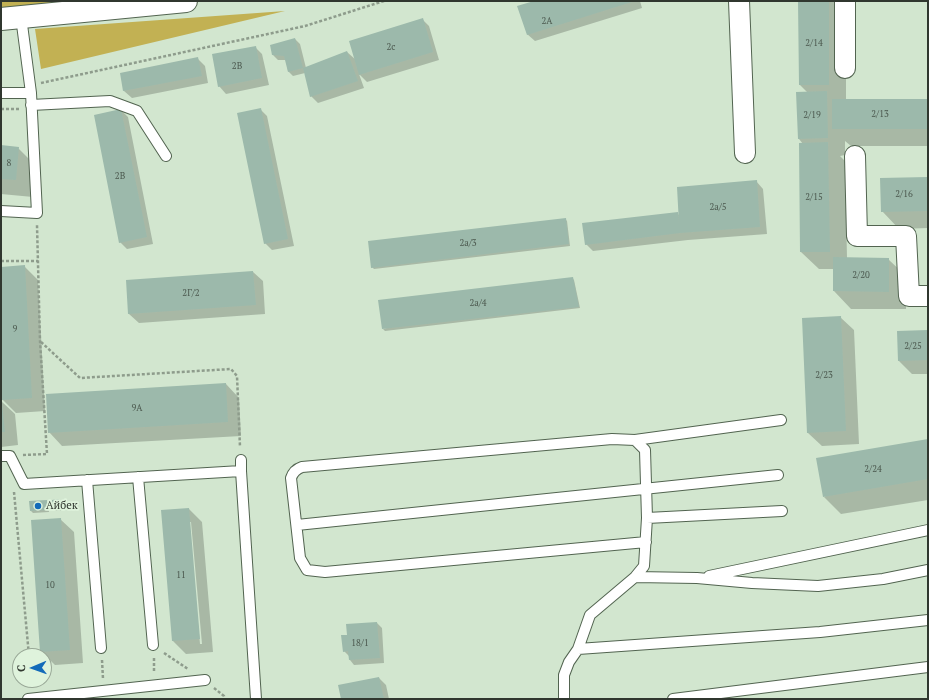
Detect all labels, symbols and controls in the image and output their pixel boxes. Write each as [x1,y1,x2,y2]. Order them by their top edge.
house number: 2А [542,16,552,26]
house number: 2/14 [805,38,823,48]
house number: 2с [387,42,395,52]
house number: 2В [232,61,242,71]
house number: 2/13 [871,109,889,119]
house number: 2/19 [803,110,821,120]
house number: 8 [7,158,11,168]
house number: 2В [115,171,125,181]
house number: 2/16 [895,189,913,199]
house number: 2/15 [805,192,823,202]
house number: 2а/5 [709,202,727,212]
house number: 2а/3 [459,238,477,248]
house number: 2/20 [852,270,870,280]
house number: 2Г/2 [182,288,200,298]
house number: 2а/4 [469,298,487,308]
house number: 9 [13,324,17,334]
house number: 2/25 [904,341,922,351]
house number: 2/23 [815,370,833,380]
house number: 9А [132,403,142,413]
house number: 2/24 [864,464,882,474]
place label: Айбек [46,499,78,513]
marker: Айбек [33,501,43,511]
house number: 11 [176,570,186,580]
house number: 10 [45,580,55,590]
house number: 18/1 [351,638,369,648]
north arrow [12,648,52,688]
text: С [14,665,28,672]

